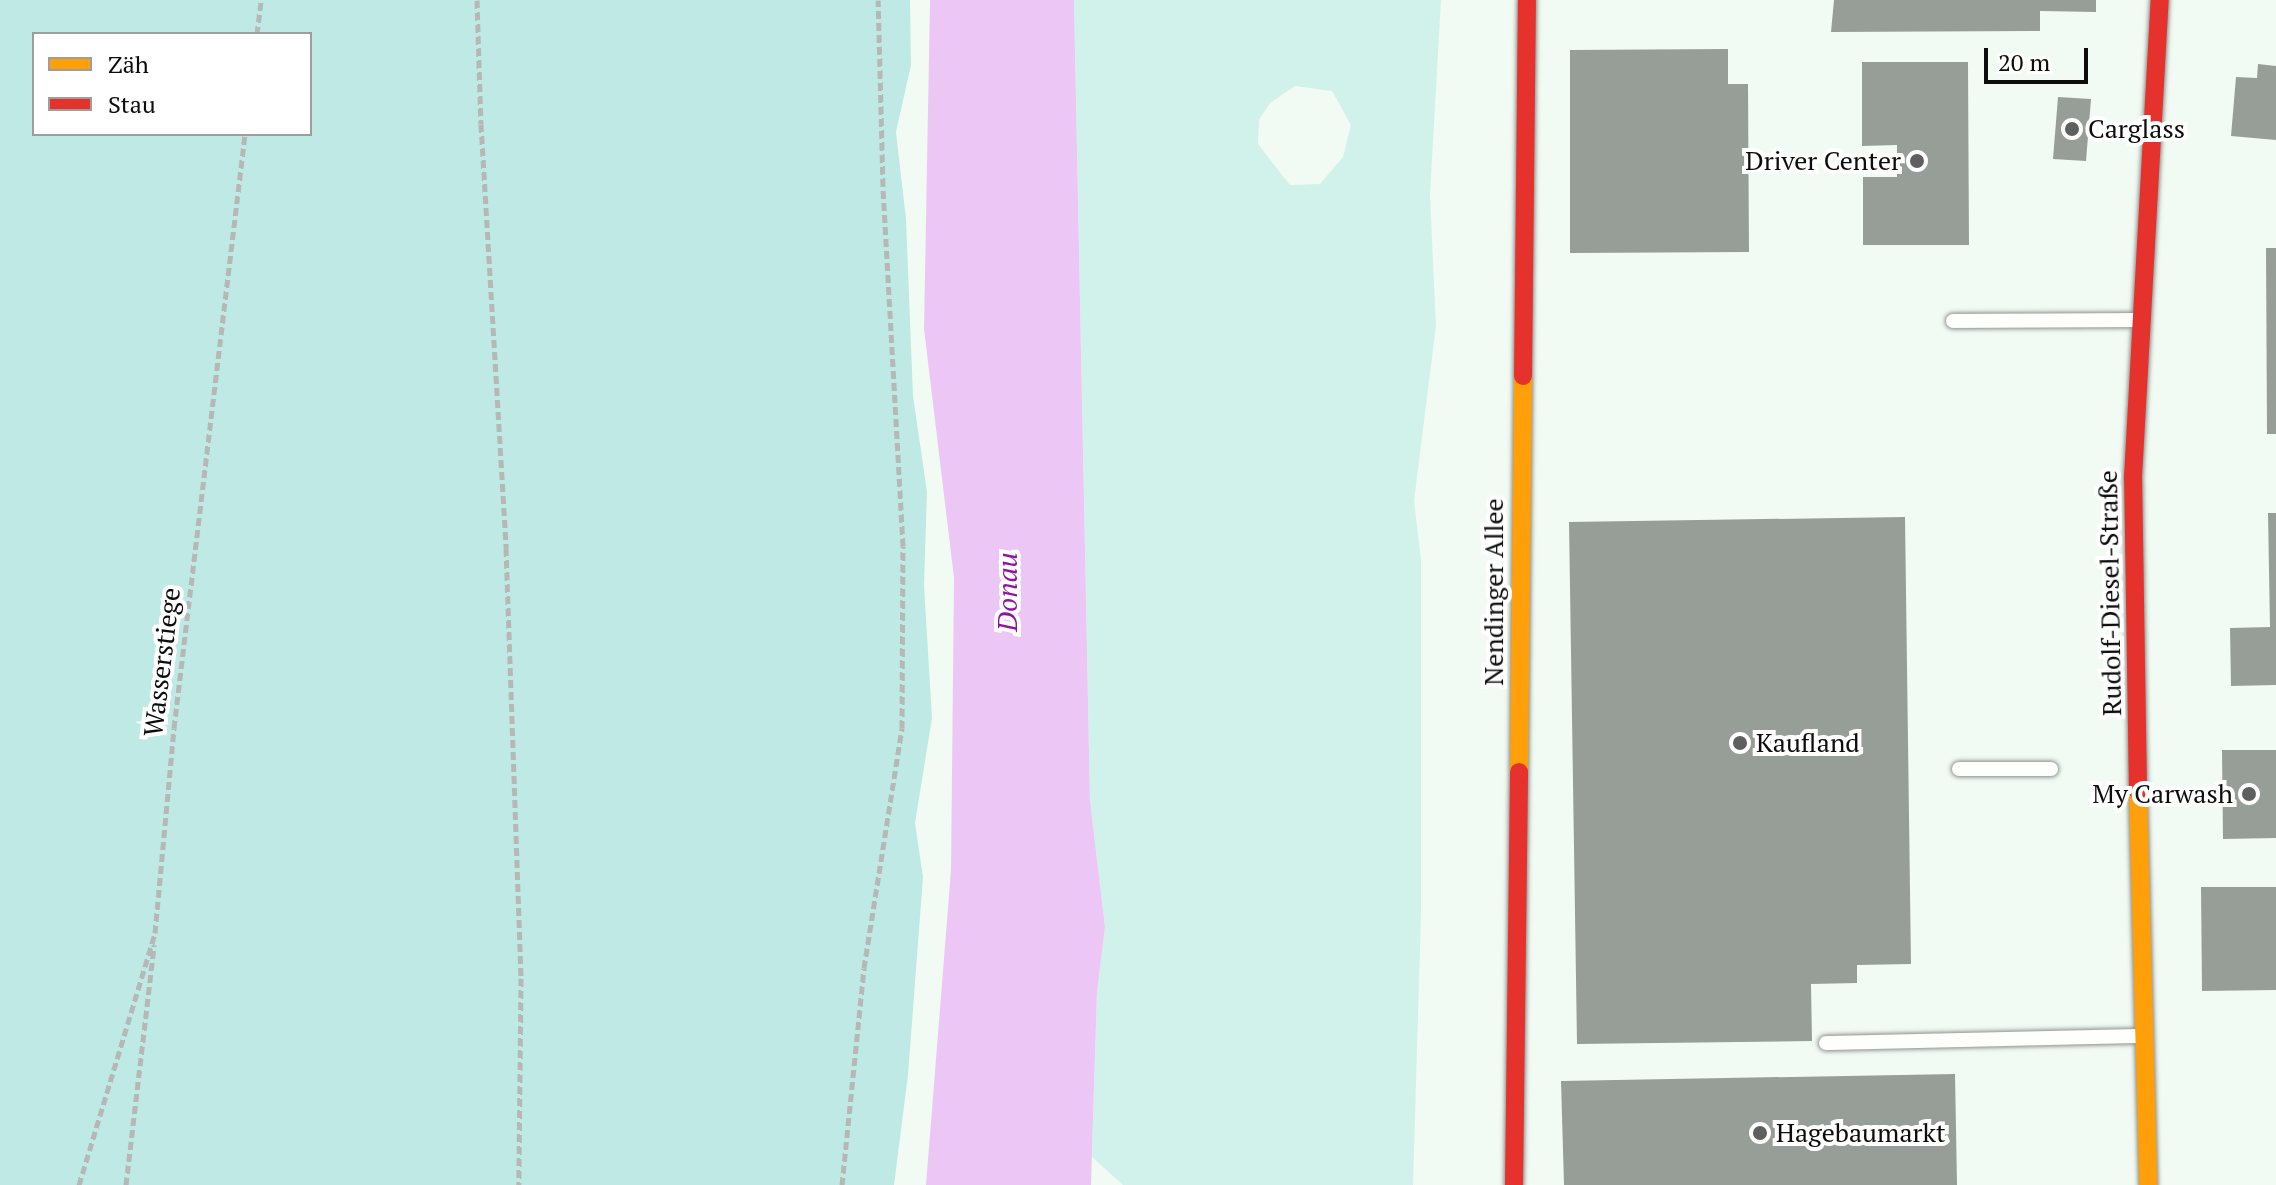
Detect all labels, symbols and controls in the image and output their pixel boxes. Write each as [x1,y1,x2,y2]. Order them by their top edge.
legend [32,32,312,136]
scale bar [1988,32,2092,82]
text: 20 m [1998,46,2050,78]
text: Zäh [108,48,149,80]
text: Stau [108,88,156,120]
place label: Carglass [2088,113,2185,145]
marker: Carglass [2063,120,2081,138]
place label: Driver Center [1745,145,1901,177]
marker: Driver Center [1908,152,1926,170]
street label: Rudolf-Diesel-Straße [2092,470,2128,716]
street label: Nendinger Allee [1478,498,1510,686]
water label: Donau [990,552,1024,632]
street label: Wasserstiege [137,586,187,738]
place label: Kaufland [1756,727,1860,759]
marker: Kaufland [1731,734,1749,752]
place label: My Carwash [2092,778,2233,810]
marker: My Carwash [2240,785,2258,803]
place label: Hagebaumarkt [1776,1117,1946,1149]
marker: Hagebaumarkt [1751,1124,1769,1142]

